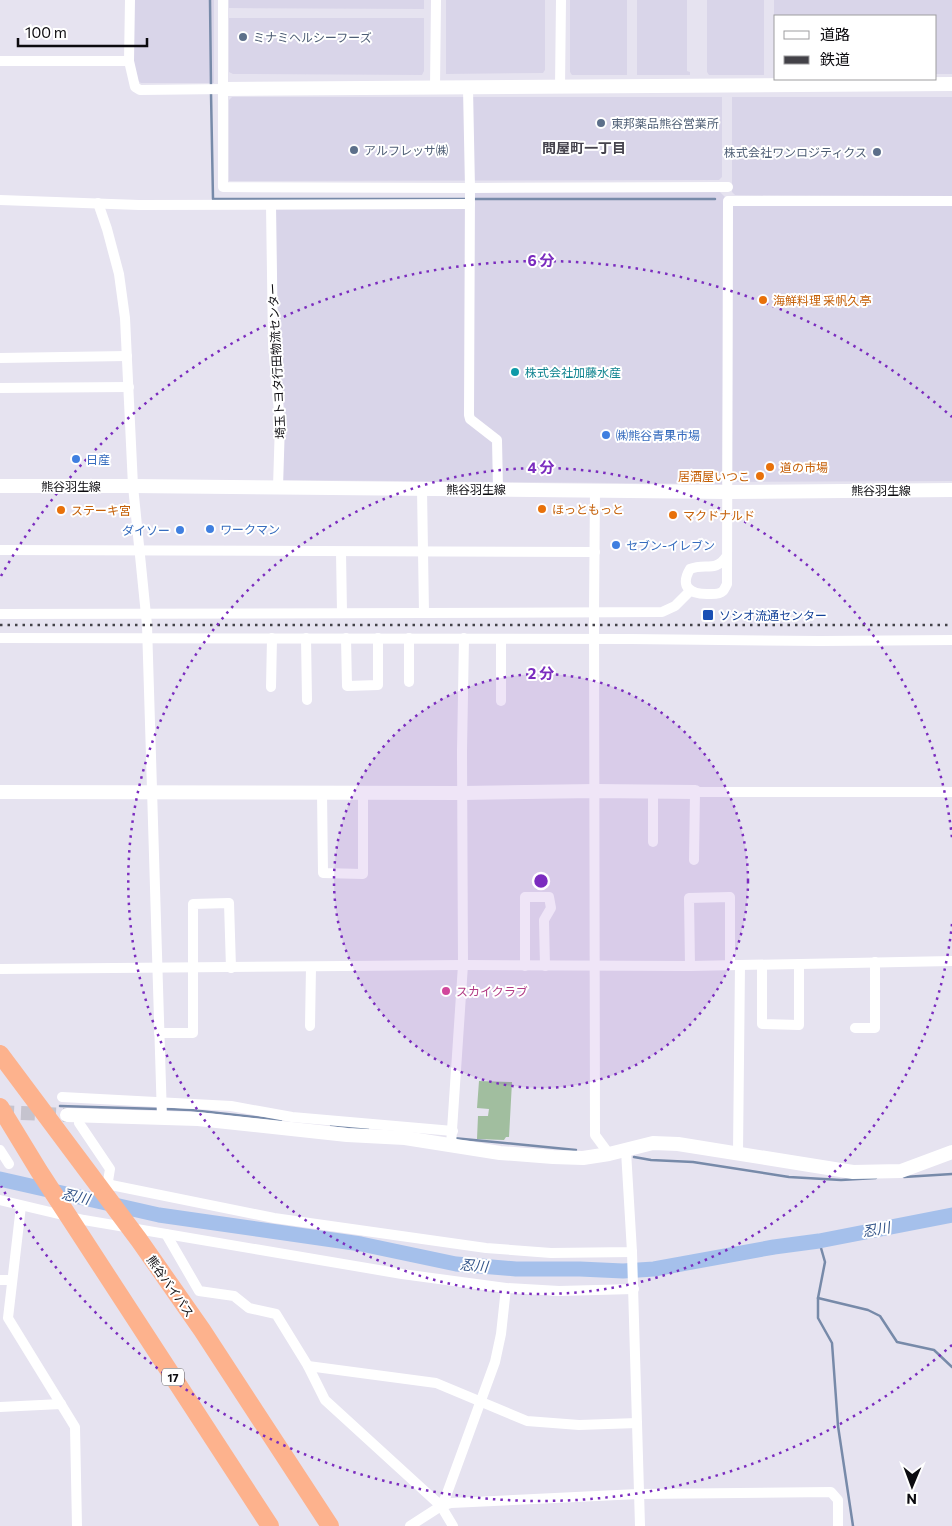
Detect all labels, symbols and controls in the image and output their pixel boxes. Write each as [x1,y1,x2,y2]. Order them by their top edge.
scale bar [18,15,146,47]
legend [774,15,937,80]
text: 100 m [25,23,67,41]
text: 道路 [820,25,850,43]
place label: ミナミヘルシーフーズ [253,30,372,44]
marker: ミナミヘルシーフーズ [237,31,249,43]
text: 鉄道 [820,50,850,68]
place label: 東邦薬品熊谷営業所 [611,116,719,130]
marker: 東邦薬品熊谷営業所 [595,117,607,129]
district label: 問屋町一丁目 [542,139,626,156]
place label: アルフレッサ㈱ [364,143,448,157]
marker: アルフレッサ㈱ [348,144,360,156]
place label: 株式会社ワンロジティクス [724,145,867,159]
marker: 株式会社ワンロジティクス [871,146,883,158]
text: 6 分 [527,251,555,269]
street label: 埼玉トヨタ行田物流センター [265,283,287,439]
place label: 海鮮料理 采帆久亭 [773,293,871,307]
marker: 海鮮料理 采帆久亭 [757,294,769,306]
place label: 株式会社加藤水産 [525,365,621,379]
marker: 株式会社加藤水産 [509,366,521,378]
place label: ㈱熊谷青果市場 [616,428,700,442]
marker: ㈱熊谷青果市場 [600,429,612,441]
place label: 日産 [86,452,110,466]
marker: 日産 [70,453,82,465]
text: 4 分 [527,458,555,476]
place label: 道の市場 [780,460,828,474]
marker: 道の市場 [764,461,776,473]
place label: 居酒屋いつこ [678,469,750,483]
marker: 居酒屋いつこ [754,470,766,482]
street label: 熊谷羽生線 [41,479,101,493]
street label: 熊谷羽生線 [446,482,506,496]
street label: 熊谷羽生線 [851,483,911,497]
place label: ほっともっと [552,502,624,516]
place label: ステーキ宮 [71,503,131,517]
marker: ほっともっと [536,503,548,515]
marker: ステーキ宮 [55,504,67,516]
place label: マクドナルド [683,508,755,522]
marker: マクドナルド [667,509,679,521]
place label: ワークマン [220,522,280,536]
place label: ダイソー [122,523,170,537]
marker: ワークマン [204,523,216,535]
marker: ダイソー [174,524,186,536]
place label: セブン-イレブン [626,538,715,552]
marker: セブン-イレブン [610,539,622,551]
marker: ソシオ流通センター [701,608,715,622]
place label: ソシオ流通センター [719,608,827,622]
text: 2 分 [528,664,554,682]
centre of rings [532,872,550,890]
place label: スカイクラブ [456,984,528,998]
marker: スカイクラブ [440,985,452,997]
water label: 忍川 [60,1185,94,1208]
water label: 忍川 [861,1218,893,1240]
street label: 熊谷バイパス [145,1253,197,1319]
water label: 忍川 [459,1255,491,1275]
road number: 17 [162,1368,184,1385]
north arrow [887,1461,937,1511]
text: N [906,1491,917,1508]

